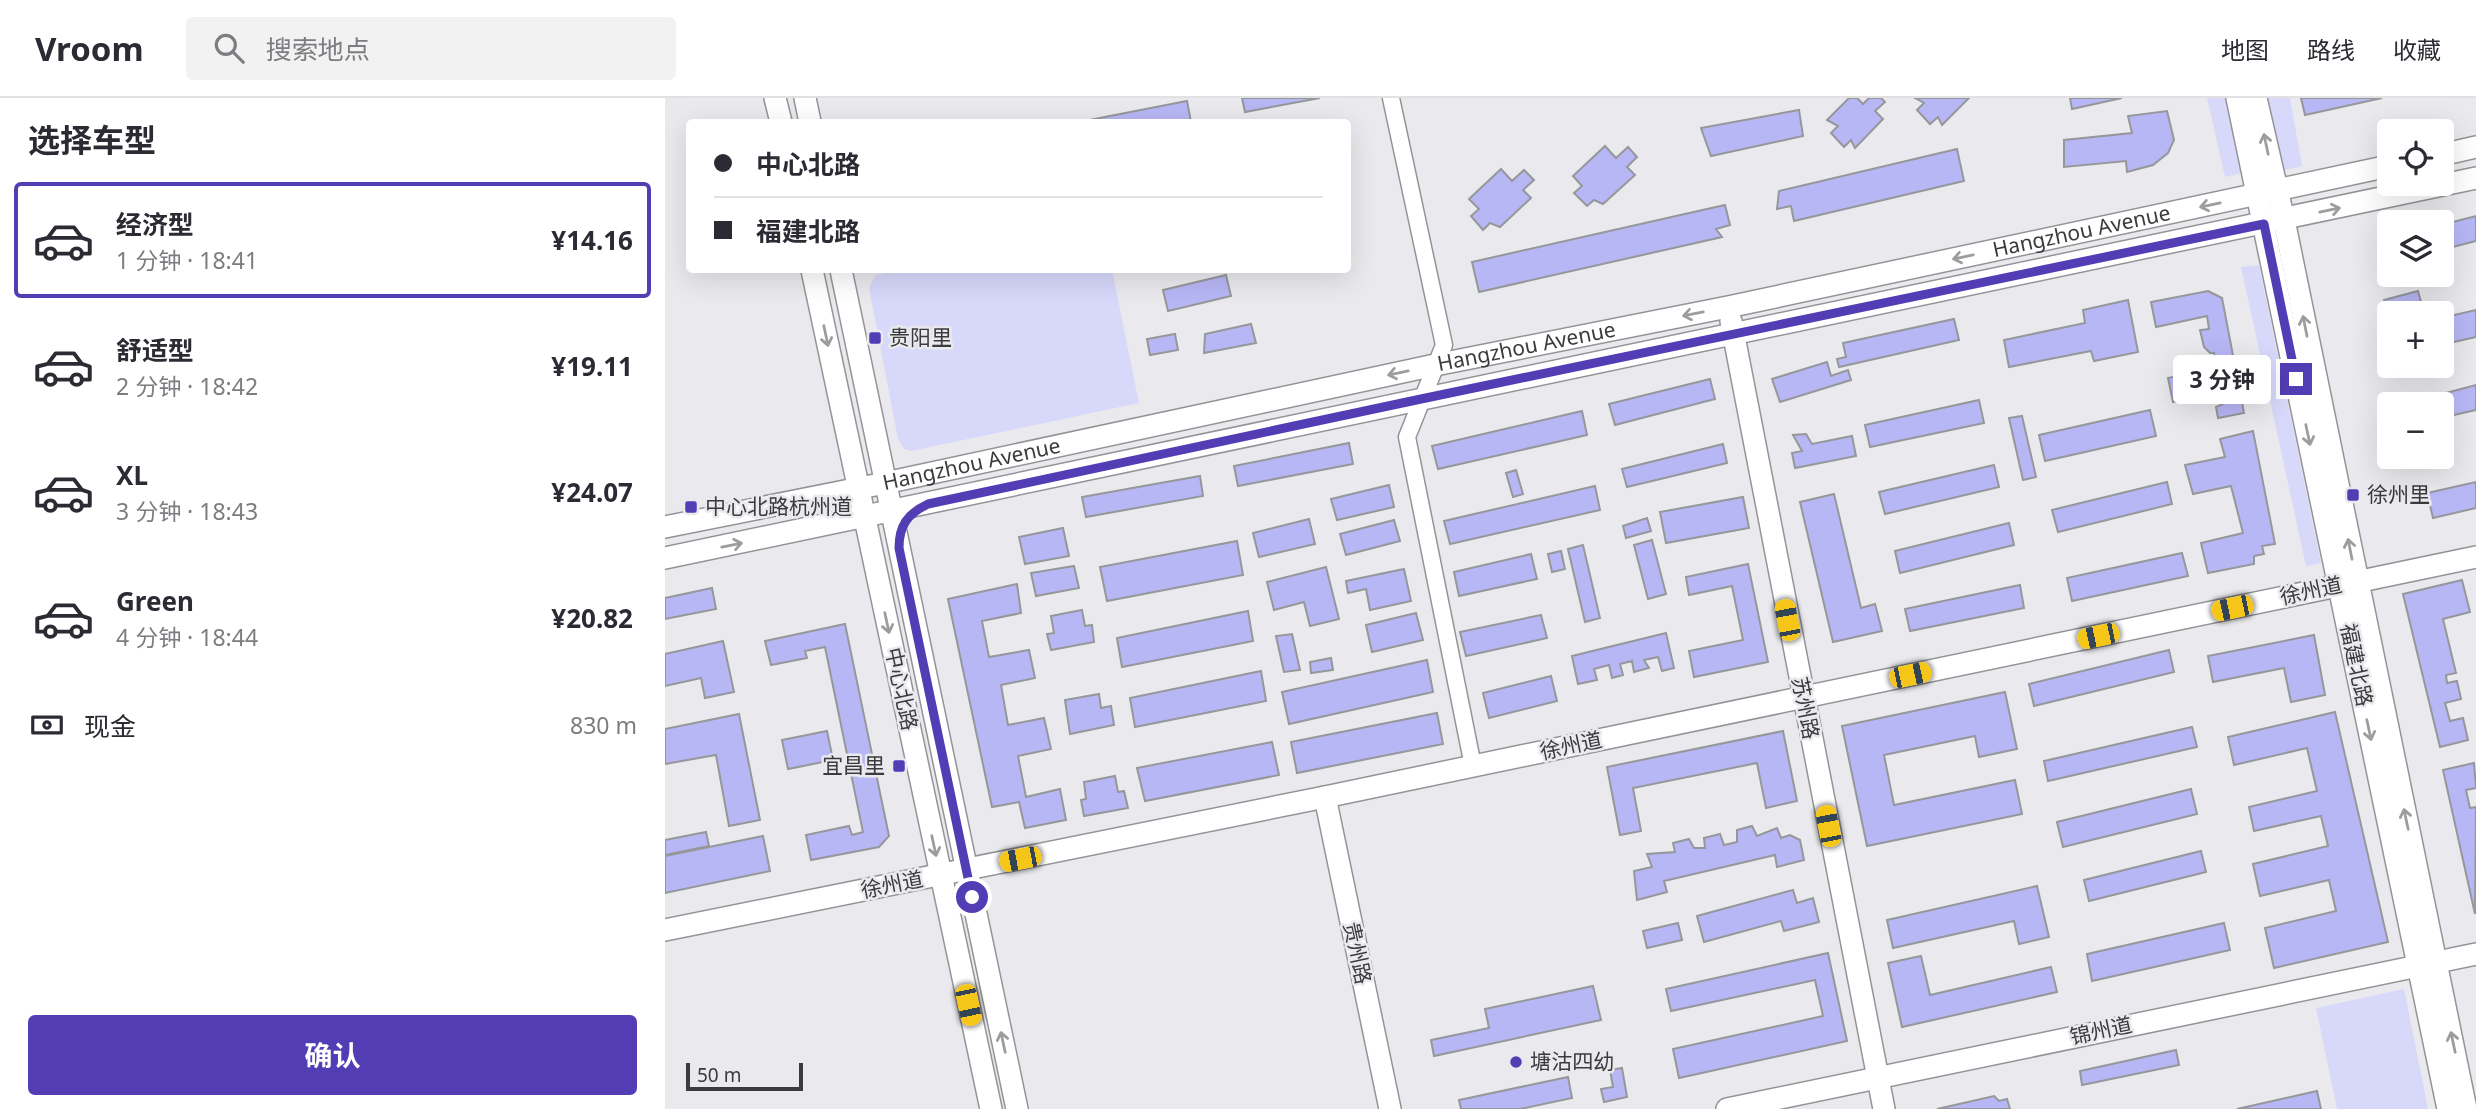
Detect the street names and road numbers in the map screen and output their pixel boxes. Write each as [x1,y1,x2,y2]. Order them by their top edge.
street label: Hangzhou Avenue [1990,198,2173,263]
street label: Hangzhou Avenue [1435,315,1618,377]
street label: Hangzhou Avenue [880,431,1063,496]
street label: 徐州道 [2277,570,2345,610]
street label: 福建北路 [2335,621,2379,709]
street label: 中心北路 [880,645,924,733]
street label: 苏州路 [1786,674,1826,741]
street label: 徐州道 [1537,725,1605,765]
street label: 徐州道 [858,864,925,904]
street label: 贵州路 [1338,919,1378,987]
street label: 锦州道 [2067,1010,2135,1050]

